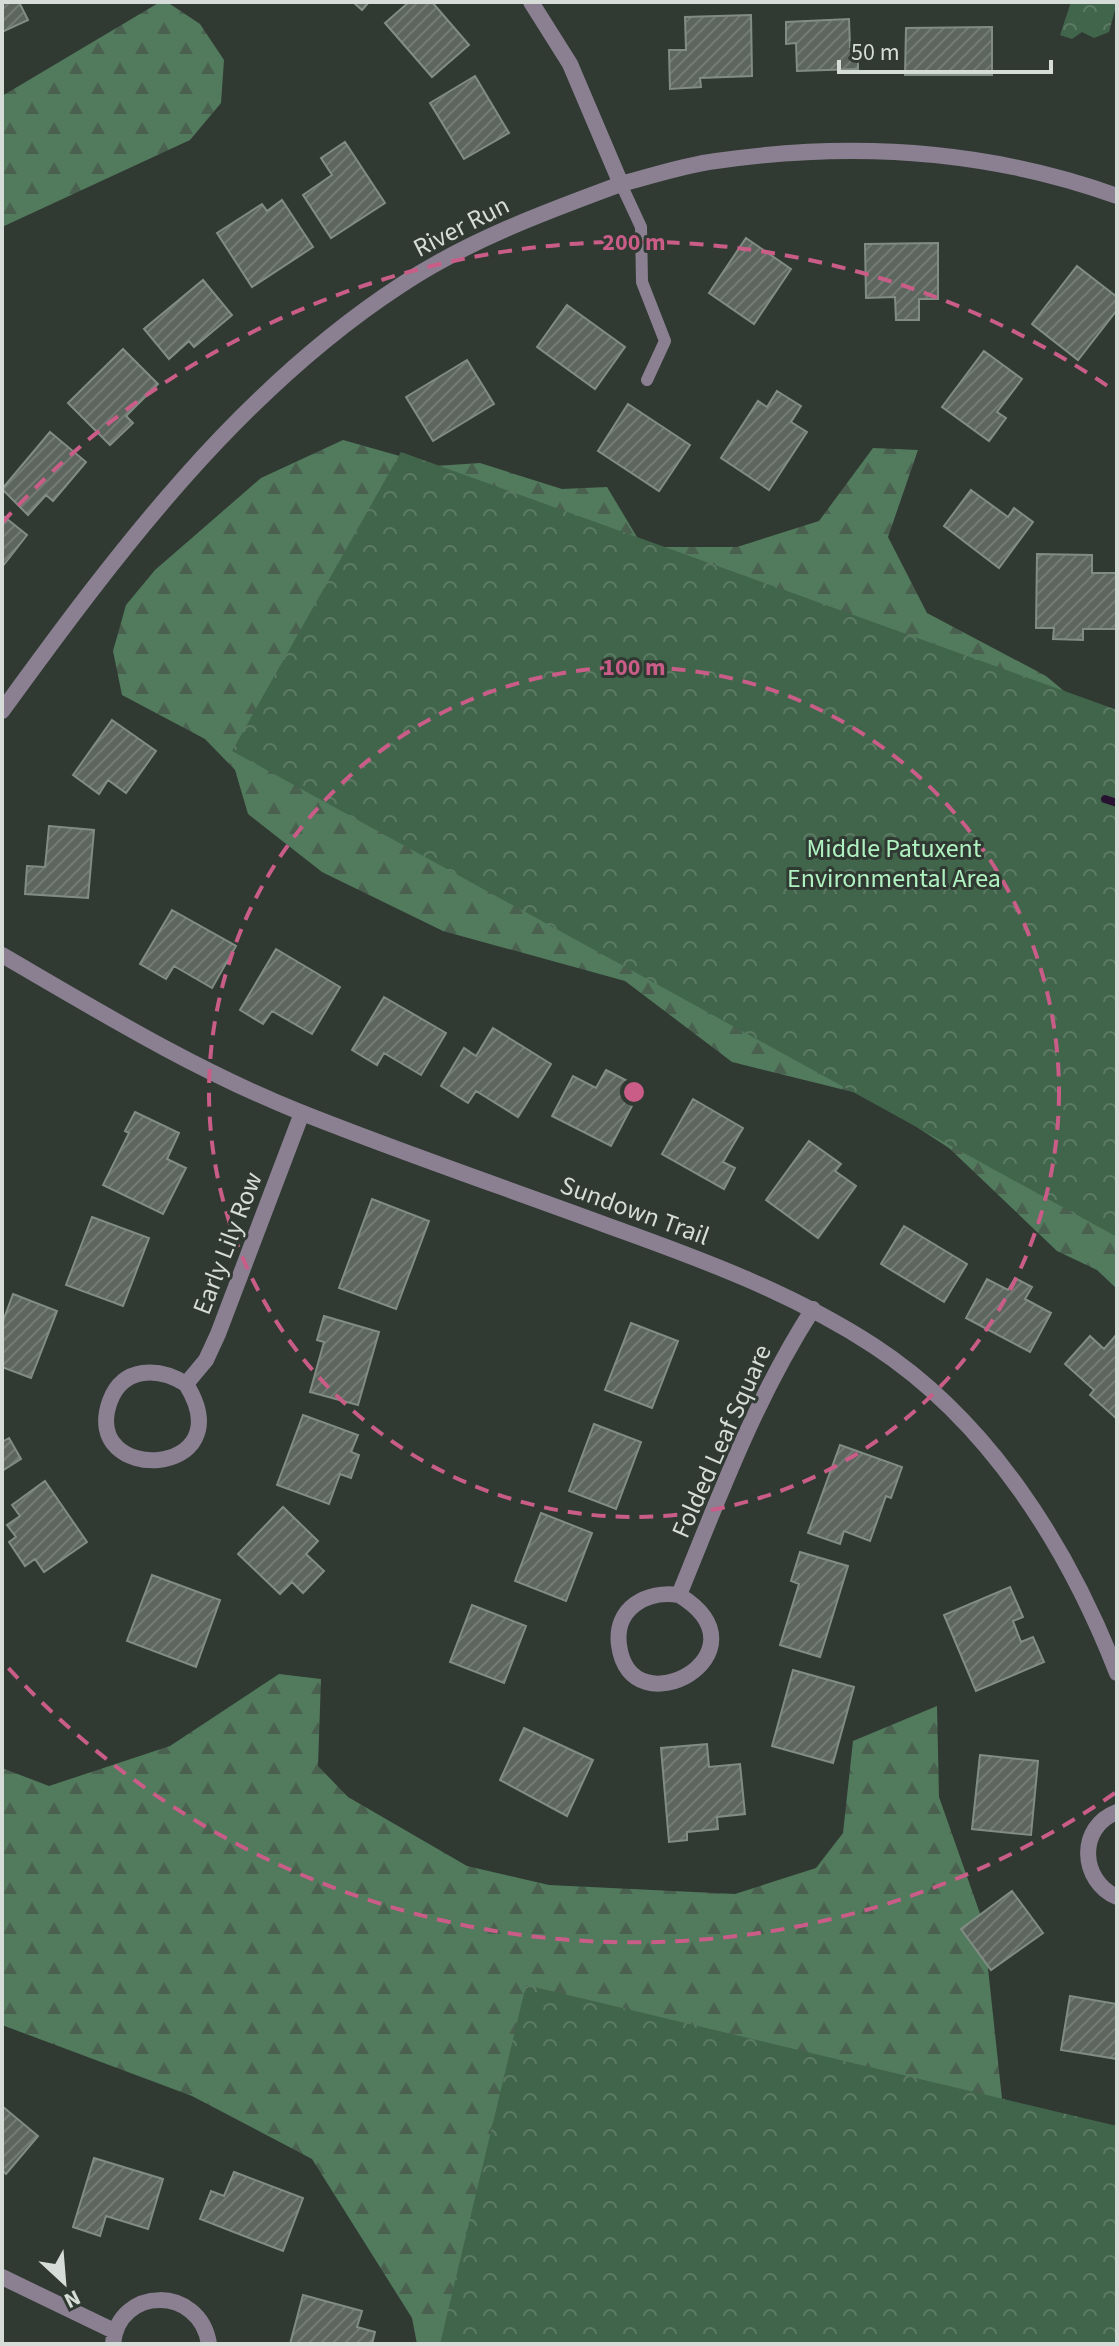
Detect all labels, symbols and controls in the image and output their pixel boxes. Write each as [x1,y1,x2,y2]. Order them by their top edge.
scale bar [839,24,1051,74]
text: 50 m [851,35,900,70]
street label: River Run [407,186,516,266]
text: 200 m [602,225,666,260]
text: 100 m [602,650,666,685]
park label: Middle Patuxent Environmental Area [787,830,1001,897]
centre of rings [620,1078,648,1106]
street label: Early Lily Row [183,1166,272,1320]
street label: Sundown Trail [555,1166,714,1255]
street label: Folded Leaf Square [662,1339,781,1544]
north arrow [24,2242,104,2322]
text: N [59,2281,86,2317]

